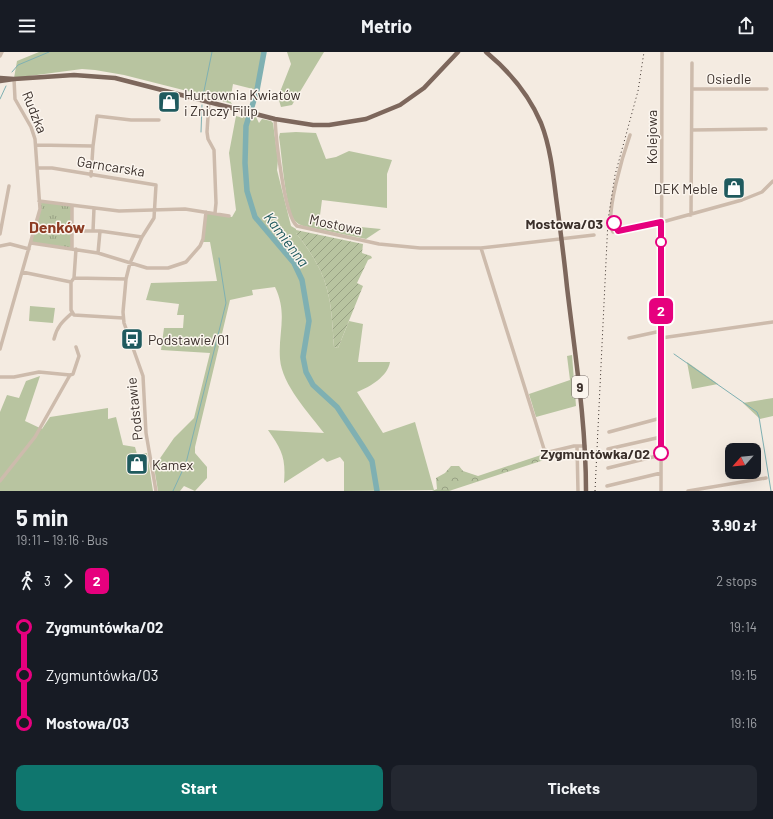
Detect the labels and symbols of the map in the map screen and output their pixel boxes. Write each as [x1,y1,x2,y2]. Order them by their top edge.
street label: Osiedle [707,70,751,87]
place label: Hurtownia Kwiatów i Zniczy Filip [184,86,301,119]
street label: Rudzka [19,88,51,136]
shop icon: Hurtownia Kwiatów i Zniczy Filip [156,89,182,115]
street label: Kolejowa [643,110,660,164]
street label: Garncarska [76,152,146,180]
shop icon: DEK Meble [721,175,747,201]
place label: DEK Meble [654,180,718,197]
water label: Kamienna [261,208,313,270]
street label: Mostowa [308,210,364,238]
place label: Mostowa/03 [525,215,603,232]
marker: Mostowa/03 [606,215,622,231]
district label: Denków [29,217,85,236]
unlabelled marker [655,236,667,248]
line badge: 2 [648,298,674,324]
bus stop icon: Podstawie/01 [119,326,145,352]
place label: Podstawie/01 [148,331,229,348]
road number: 9 [572,376,588,398]
street label: Podstawie [122,377,146,441]
north arrow [725,443,761,479]
place label: Zygmuntówka/02 [540,445,650,462]
marker: Zygmuntówka/02 [653,445,669,461]
shop icon: Kamex [124,451,150,477]
place label: Kamex [152,456,193,473]

